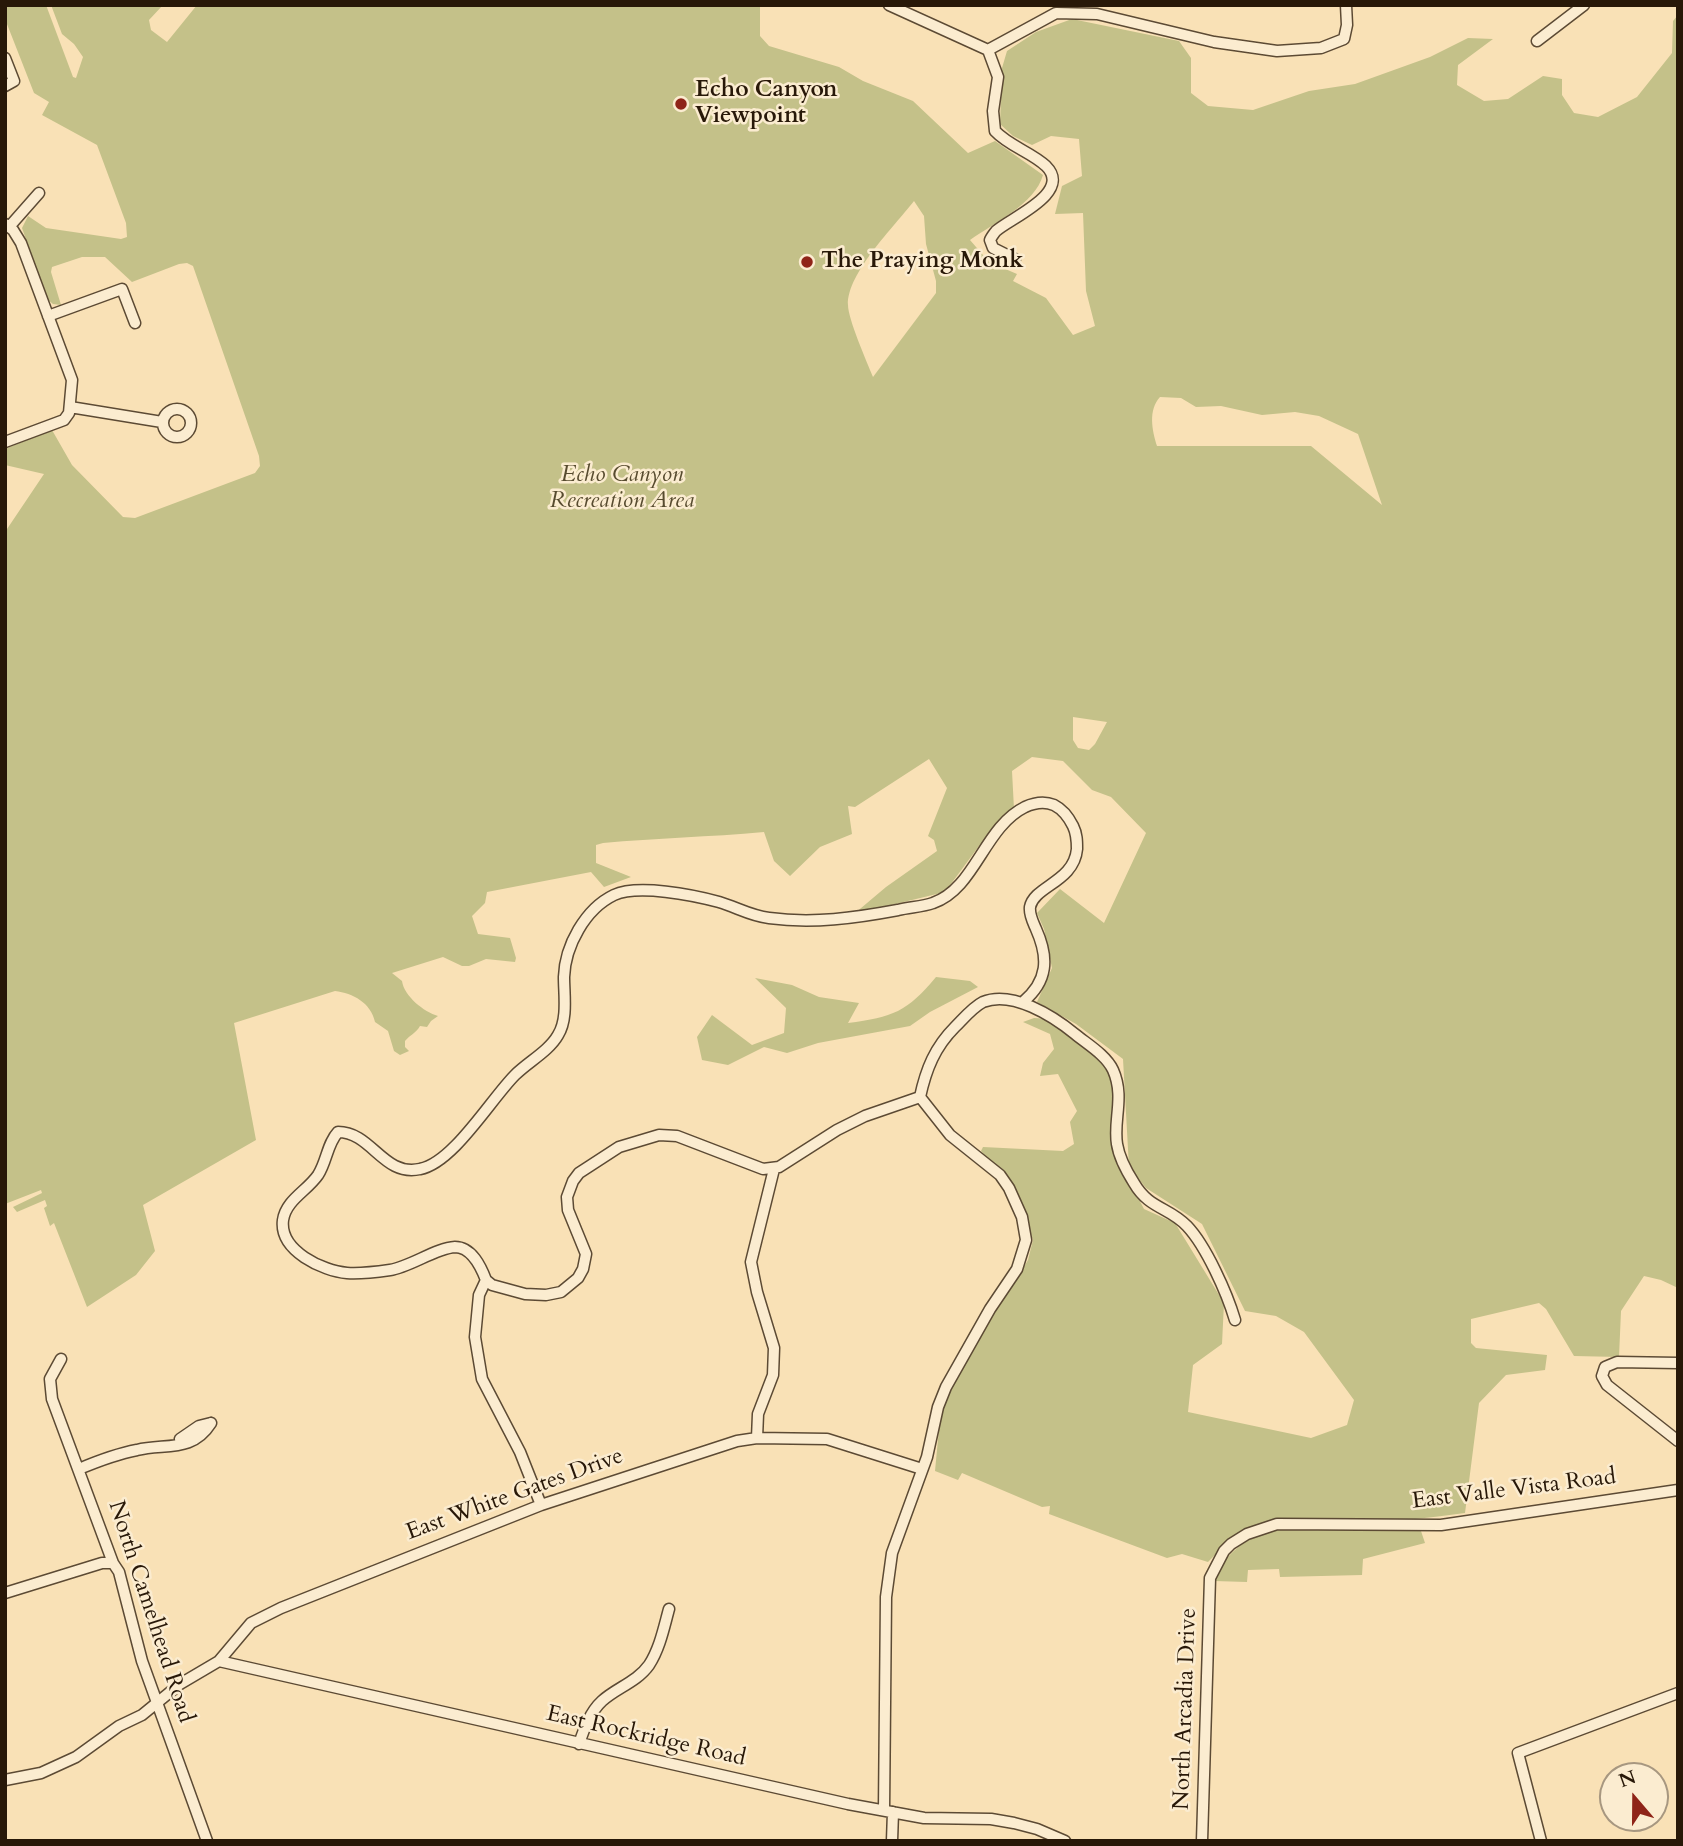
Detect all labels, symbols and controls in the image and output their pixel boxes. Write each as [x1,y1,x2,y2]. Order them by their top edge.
place label: Echo Canyon Viewpoint [695,77,838,131]
marker: Echo Canyon Viewpoint [673,96,689,112]
place label: The Praying Monk [821,248,1024,276]
marker: The Praying Monk [799,254,815,270]
park label: Echo Canyon Recreation Area [550,462,694,516]
street label: East White Gates Drive [403,1443,627,1547]
street label: East Valle Vista Road [1410,1464,1618,1516]
street label: North Camelhead Road [101,1498,199,1726]
street label: North Arcadia Drive [1169,1608,1203,1810]
street label: East Rockridge Road [544,1701,748,1773]
north arrow [1599,1762,1669,1832]
text: N [1615,1764,1640,1794]

